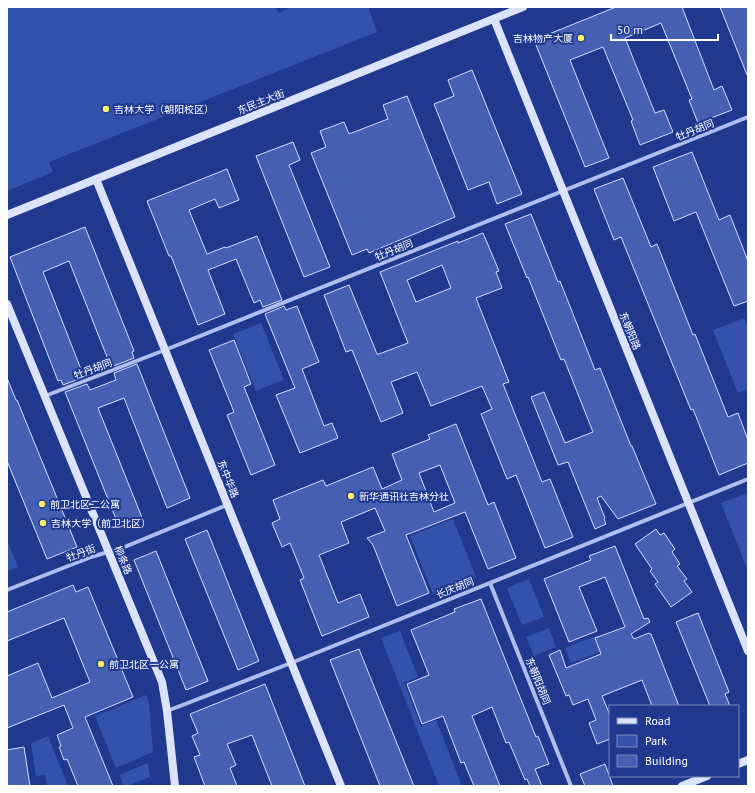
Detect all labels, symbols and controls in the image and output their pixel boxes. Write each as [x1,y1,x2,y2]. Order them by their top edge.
scale bar [611,16,718,42]
text: 50 m [617,22,643,37]
place label: 吉林物产大厦 [513,32,573,45]
marker: 吉林物产大厦 [576,33,586,43]
street label: 东民主大街 [235,87,287,117]
place label: 吉林大学（朝阳校区） [114,103,214,116]
marker: 吉林大学（朝阳校区） [101,104,111,114]
street label: 牡丹胡同 [674,116,716,144]
street label: 牡丹胡同 [373,236,415,264]
street label: 东朝阳路 [616,310,644,352]
street label: 牡丹胡同 [72,356,114,382]
street label: 东中华路 [214,458,242,500]
place label: 新华通讯社吉林分社 [359,490,449,503]
marker: 新华通讯社吉林分社 [346,491,356,501]
place label: 前卫北区二公寓 [50,498,120,511]
marker: 前卫北区二公寓 [37,499,47,509]
place label: 吉林大学（前卫北区） [51,517,151,530]
marker: 吉林大学（前卫北区） [38,518,48,528]
street label: 牡丹街 [65,542,97,564]
street label: 柳条路 [111,544,135,576]
street label: 长庆胡同 [434,574,476,602]
street label: 东朝阳胡同 [523,655,553,707]
place label: 前卫北区一公寓 [109,658,179,671]
marker: 前卫北区一公寓 [96,659,106,669]
legend [609,705,739,777]
text: Road [645,713,670,728]
text: Park [645,733,667,748]
text: Building [645,753,688,768]

